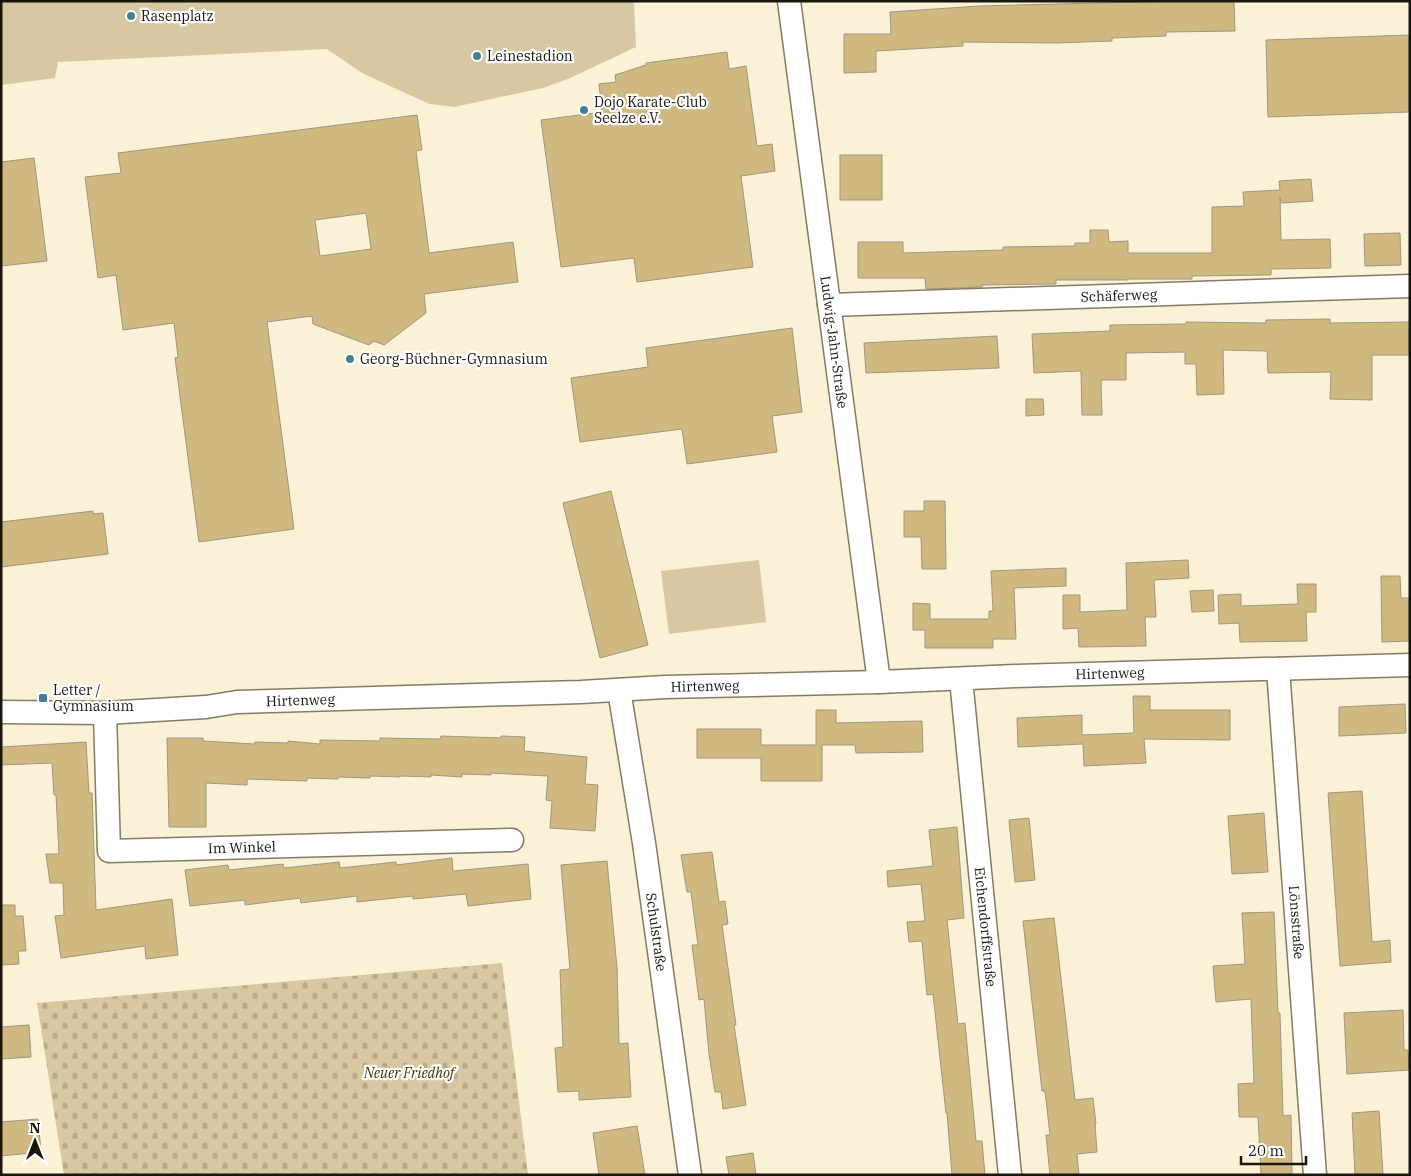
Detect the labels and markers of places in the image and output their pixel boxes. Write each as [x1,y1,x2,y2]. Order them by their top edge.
place label: Rasenplatz [141,7,214,25]
marker: Rasenplatz [125,10,137,22]
place label: Leinestadion [487,47,573,65]
marker: Leinestadion [471,50,483,62]
place label: Dojo Karate-Club Seelze e.V. [594,93,707,127]
marker: Dojo Karate-Club Seelze e.V. [578,104,590,116]
place label: Georg-Büchner-Gymnasium [360,350,548,368]
marker: Georg-Büchner-Gymnasium [344,353,356,365]
place label: Letter / Gymnasium [53,681,134,715]
marker: Letter / Gymnasium [37,692,49,704]

